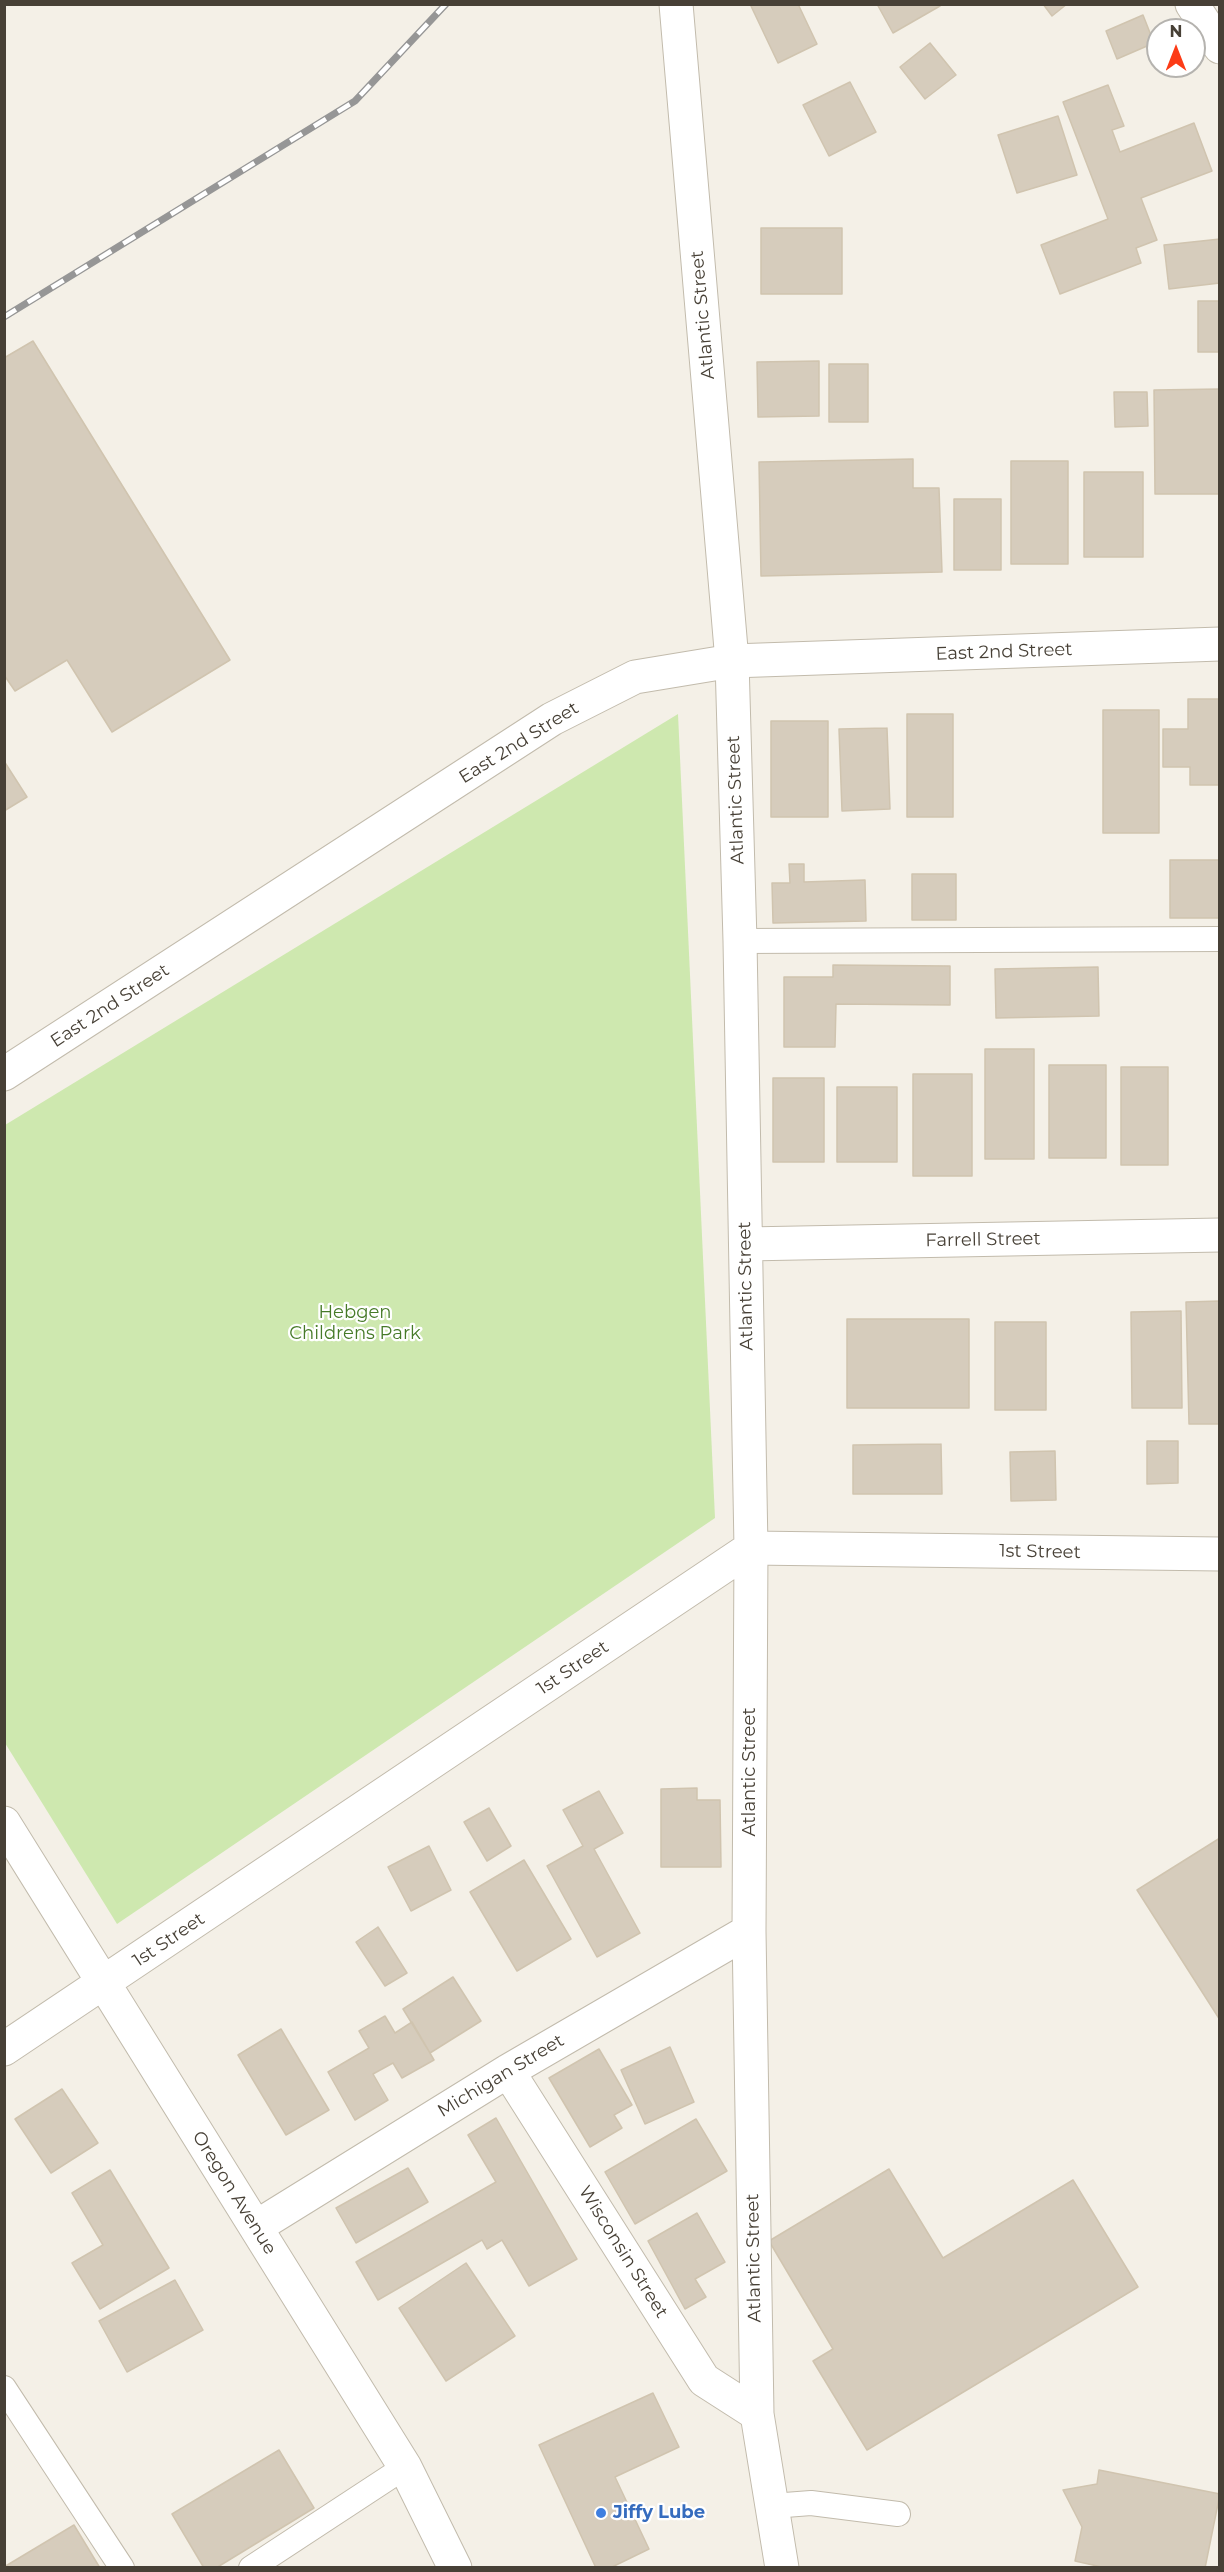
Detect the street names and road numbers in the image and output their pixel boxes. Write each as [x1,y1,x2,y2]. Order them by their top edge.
street label: Atlantic Street [687,250,719,380]
street label: East 2nd Street [935,639,1073,665]
street label: East 2nd Street [455,698,583,788]
street label: Atlantic Street [723,735,749,865]
street label: East 2nd Street [47,960,173,1052]
street label: Atlantic Street [734,1221,758,1351]
street label: Farrell Street [925,1228,1041,1252]
street label: 1st Street [999,1540,1081,1564]
street label: 1st Street [533,1636,613,1700]
street label: Atlantic Street [739,1707,761,1837]
street label: 1st Street [129,1908,209,1972]
street label: Michigan Street [434,2030,568,2122]
street label: Oregon Avenue [187,2127,281,2259]
street label: Wisconsin Street [574,2182,672,2322]
street label: Atlantic Street [742,2193,766,2323]

